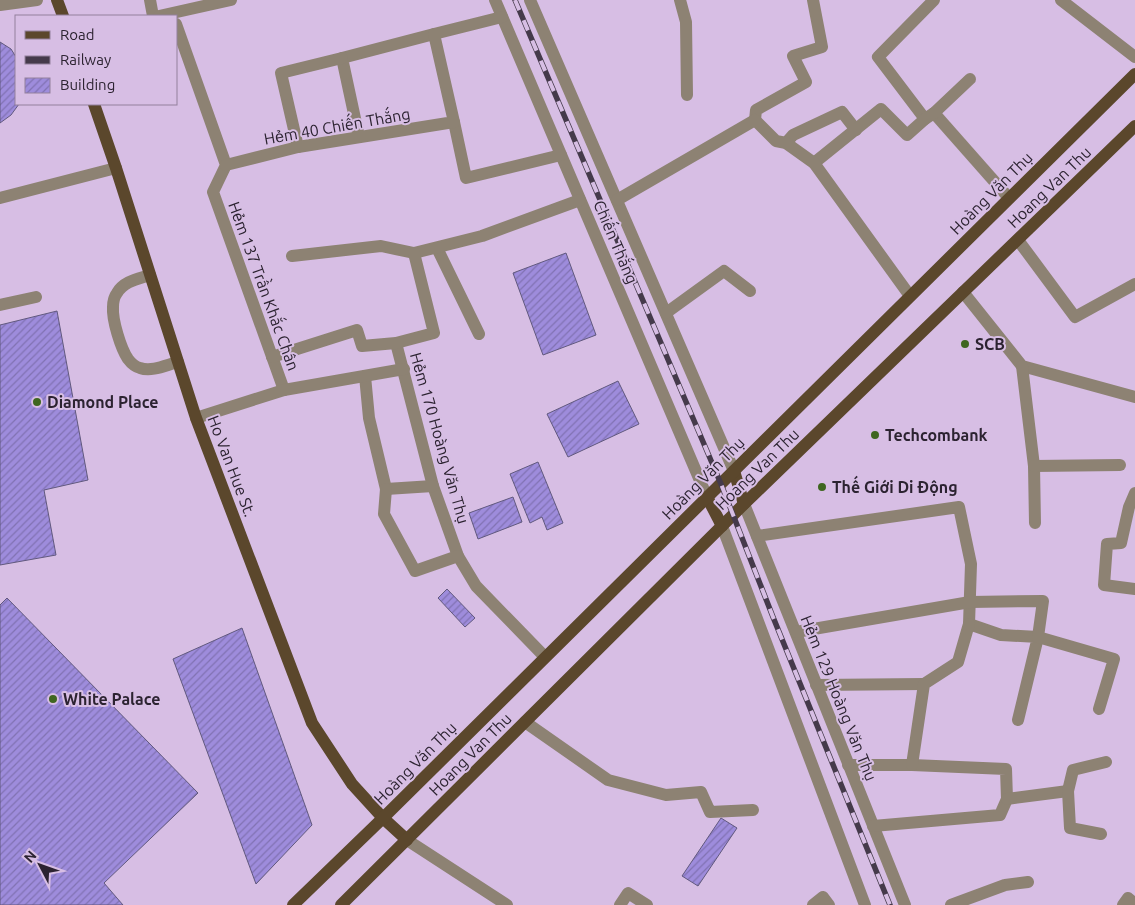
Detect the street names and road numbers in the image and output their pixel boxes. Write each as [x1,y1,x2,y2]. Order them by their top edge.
street label: Hẻm 40 Chiến Thắng [262,101,412,148]
street label: Hoang Van Thu [1004,143,1094,231]
street label: Hoàng Văn Thụ [946,148,1036,238]
street label: Chiến Thắng [590,196,644,287]
street label: Hẻm 137 Trần Khắc Chân [225,198,306,373]
street label: Hẻm 170 Hoàng Văn Thụ [407,350,473,526]
street label: Ho Van Hue St. [204,413,260,519]
street label: Hoang Van Thu [712,425,802,513]
street label: Hoàng Văn Thụ [658,433,748,523]
street label: Hẻm 129 Hoàng Văn Thụ [797,613,881,783]
street label: Hoang Van Thu [425,709,515,799]
street label: Hoàng Văn Thụ [370,718,460,808]

